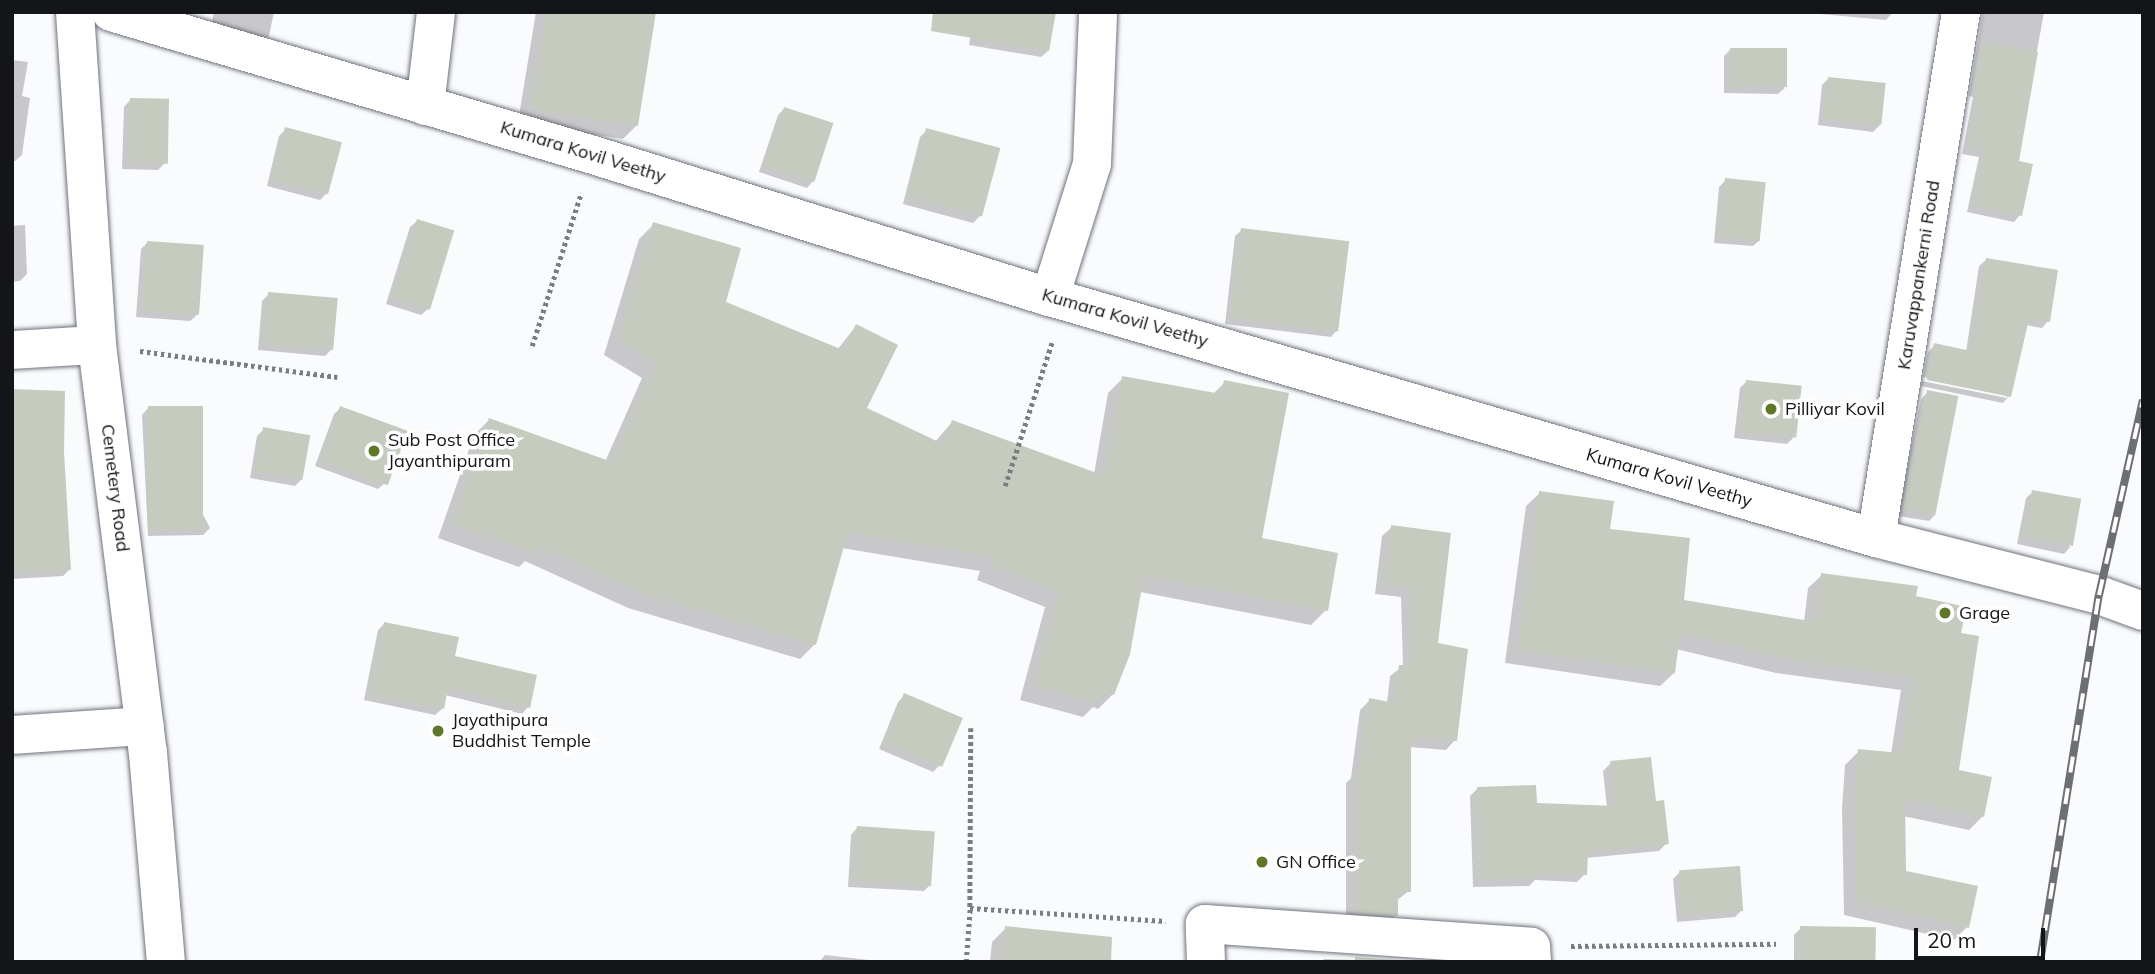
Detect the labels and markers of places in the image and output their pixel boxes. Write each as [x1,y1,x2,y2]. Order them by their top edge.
place label: Pilliyar Kovil [1785,398,1885,420]
marker: Pilliyar Kovil [1763,401,1779,417]
place label: Sub Post Office Jayanthipuram [388,430,515,472]
marker: Sub Post Office Jayanthipuram [366,443,382,459]
place label: Grage [1959,602,2010,624]
marker: Grage [1937,605,1953,621]
place label: Jayathipura Buddhist Temple [452,710,591,752]
marker: Jayathipura Buddhist Temple [430,723,446,739]
place label: GN Office [1276,851,1356,873]
marker: GN Office [1254,854,1270,870]

